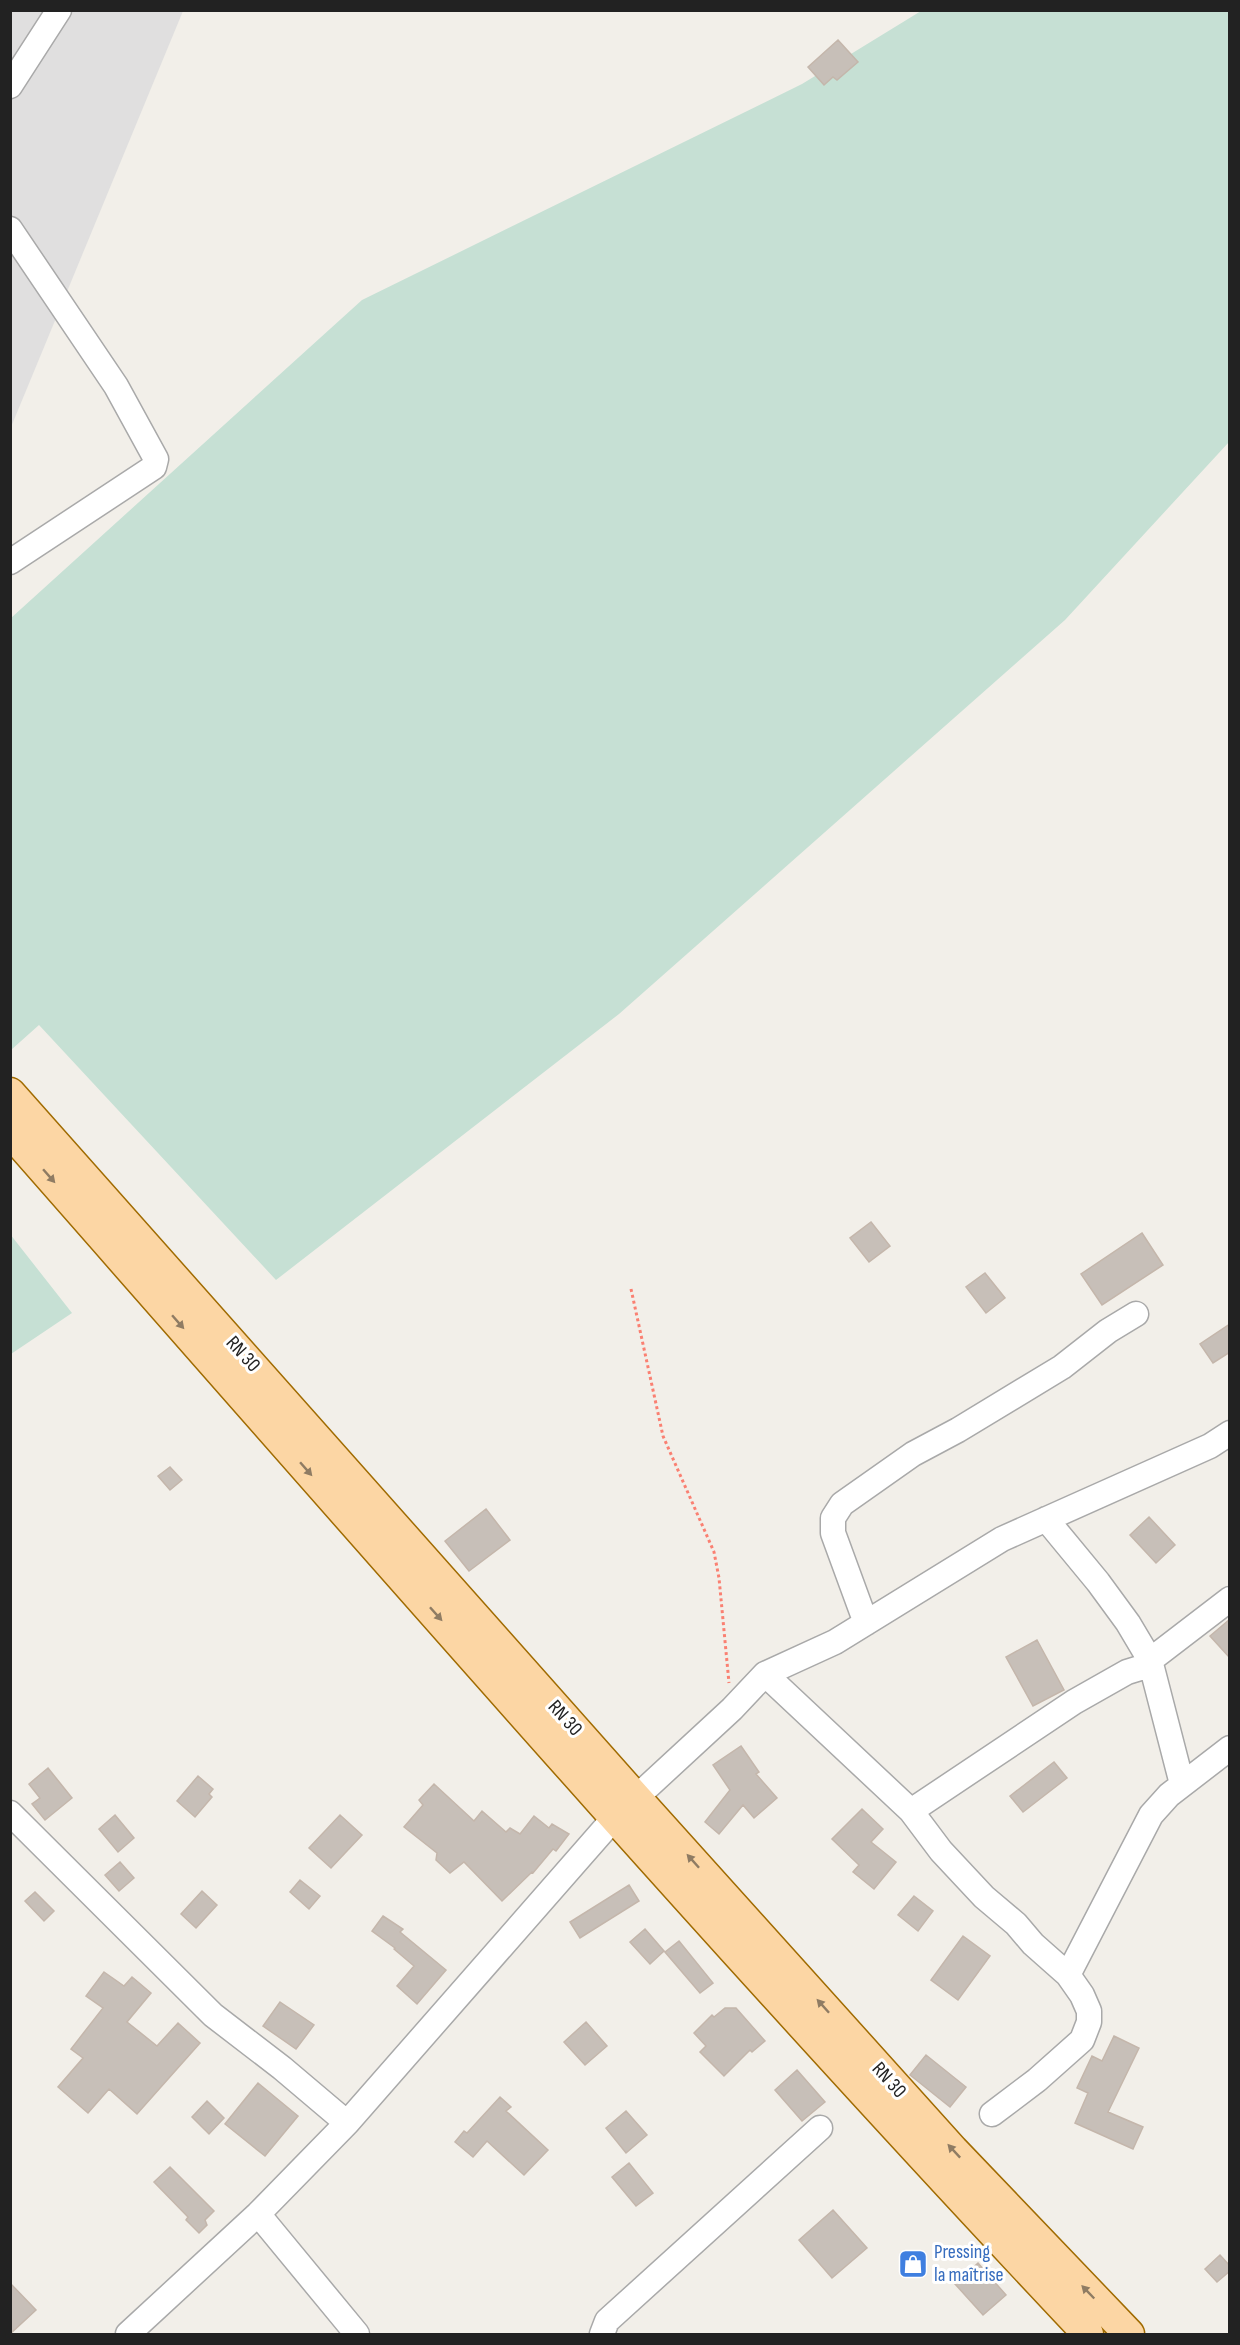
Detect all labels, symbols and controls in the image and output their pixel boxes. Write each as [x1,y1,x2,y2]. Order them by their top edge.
one-way arrow [42,1168,55,1183]
one-way arrow [171,1314,184,1329]
street label: RN 30 [221,1331,265,1377]
one-way arrow [299,1461,312,1476]
one-way arrow [429,1606,442,1621]
street label: RN 30 [543,1695,587,1741]
one-way arrow [687,1854,700,1869]
one-way arrow [817,1999,830,2014]
street label: RN 30 [867,2057,911,2103]
one-way arrow [948,2144,961,2159]
place label: Pressing la maîtrise [934,2240,1004,2287]
shop icon: Pressing la maîtrise [897,2248,929,2280]
one-way arrow [1081,2285,1095,2300]

